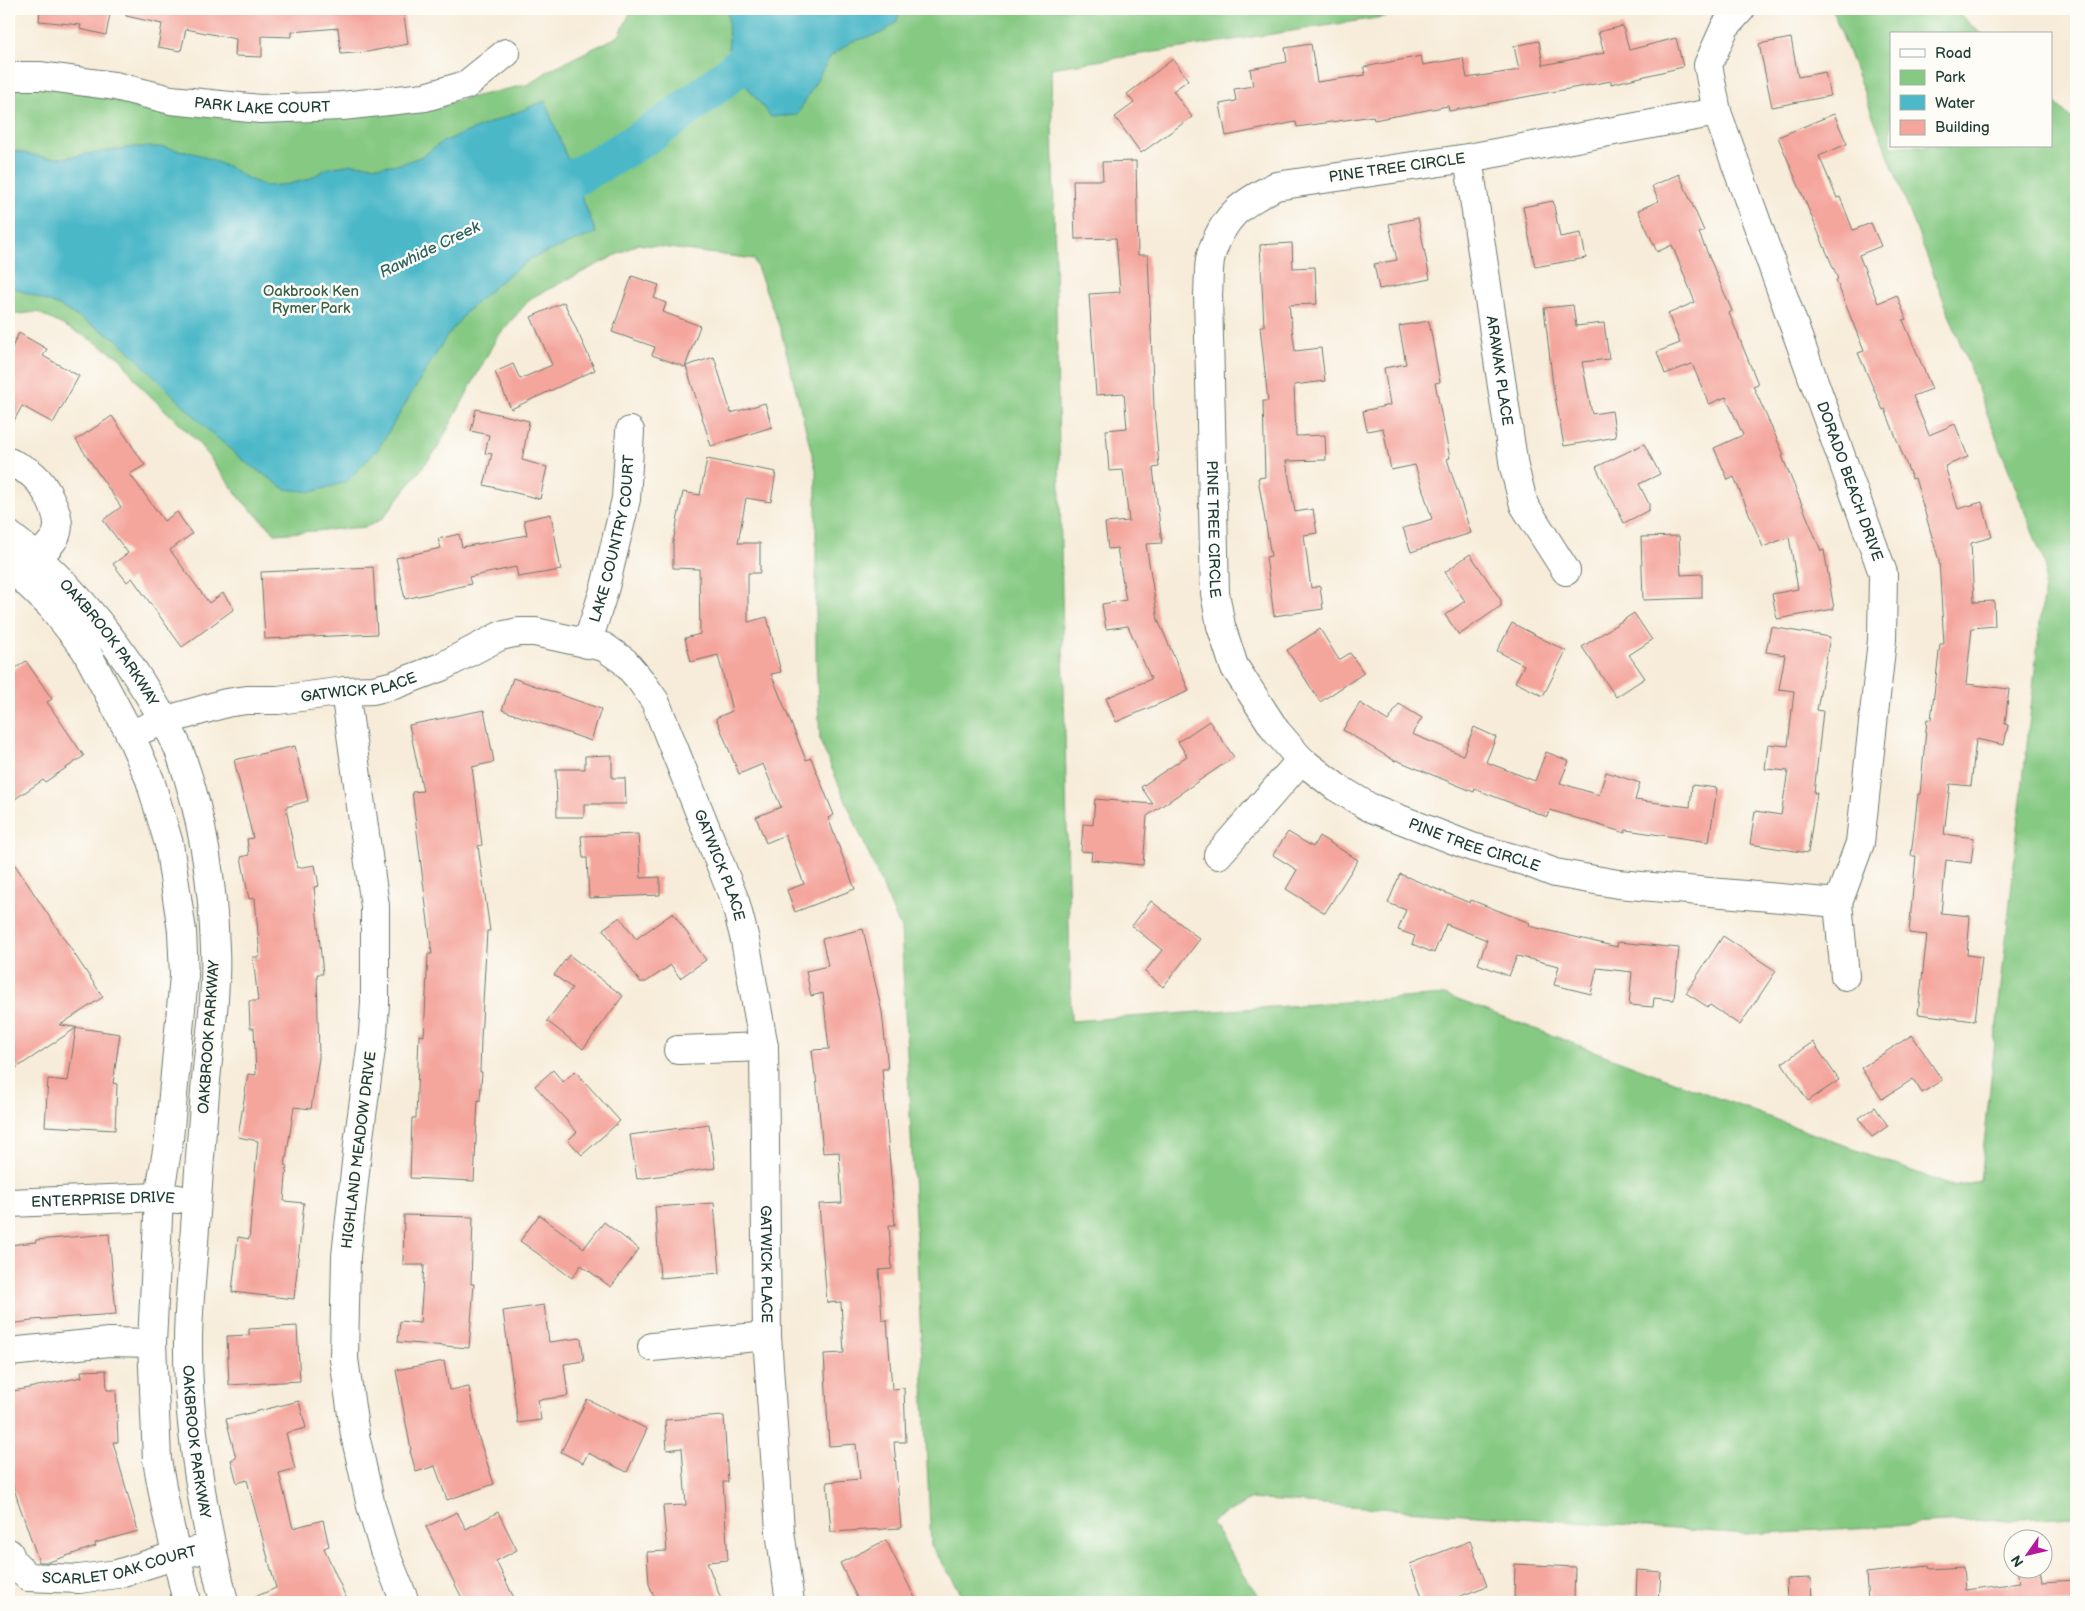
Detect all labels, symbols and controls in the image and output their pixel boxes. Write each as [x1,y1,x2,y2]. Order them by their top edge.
legend [1890,32,2052,148]
text: Road [1935,44,1971,63]
text: Park [1935,68,1966,87]
street label: PARK LAKE COURT [193,93,331,119]
text: Water [1935,94,1975,113]
text: Building [1935,118,1990,137]
street label: PINE TREE CIRCLE [1328,149,1467,187]
water label: Rawhide Creek [377,217,484,283]
park label: Oakbrook Ken Rymer Park [263,282,359,318]
street label: ARAWAK PLACE [1482,314,1517,427]
street label: DORADO BEACH DRIVE [1812,399,1887,564]
street label: LAKE COUNTRY COURT [585,454,638,625]
street label: PINE TREE CIRCLE [1202,460,1225,600]
street label: OAKBROOK PARKWAY [55,575,163,710]
street label: GATWICK PLACE [299,668,419,706]
street label: GATWICK PLACE [690,807,749,923]
street label: PINE TREE CIRCLE [1406,814,1543,876]
street label: OAKBROOK PARKWAY [194,959,224,1115]
street label: HIGHLAND MEADOW DRIVE [337,1050,381,1250]
street label: ENTERPRISE DRIVE [31,1187,176,1212]
street label: GATWICK PLACE [756,1205,776,1323]
street label: OAKBROOK PARKWAY [179,1365,215,1520]
north arrow [2002,1528,2052,1578]
street label: SCARLET OAK COURT [42,1541,198,1589]
text: N [2008,1552,2028,1570]

